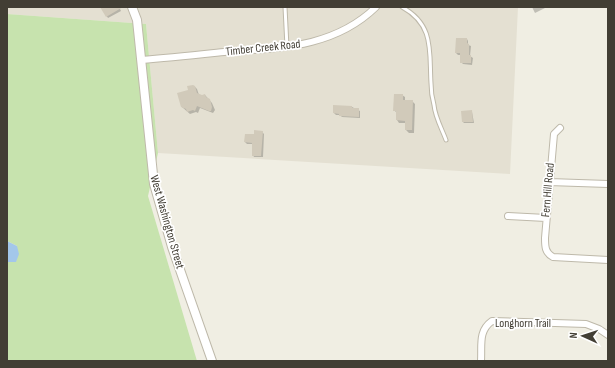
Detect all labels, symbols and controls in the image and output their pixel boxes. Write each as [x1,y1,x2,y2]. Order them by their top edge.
street label: Timber Creek Road [225,37,301,59]
street label: Fern Hill Road [538,162,558,218]
street label: West Washington Street [146,173,188,271]
street label: Longhorn Trail [495,316,551,331]
north arrow [563,316,603,356]
text: N [567,332,580,339]

